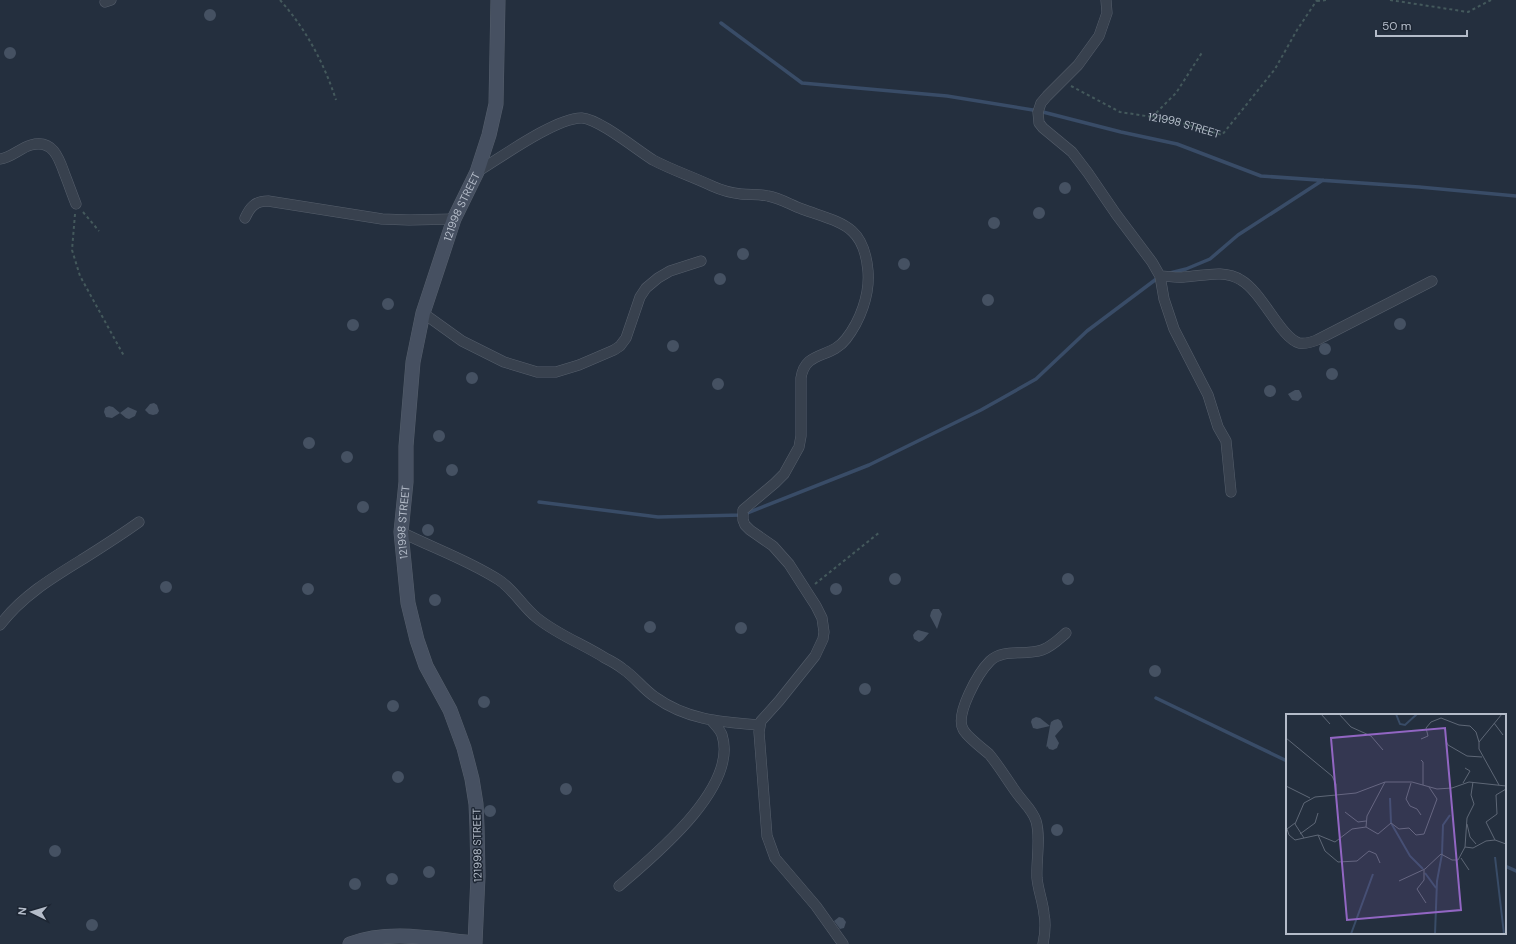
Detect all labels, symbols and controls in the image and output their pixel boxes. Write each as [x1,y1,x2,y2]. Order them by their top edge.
scale bar [1376,12,1467,38]
text: 50 m [1382,18,1411,34]
street label: 121998 STREET [1147,109,1222,141]
street label: 121998 STREET [440,170,483,243]
street label: 121998 STREET [394,485,413,560]
inset map [1286,714,1506,934]
street label: 121998 STREET [469,808,485,882]
north arrow [12,892,52,932]
text: N [15,907,29,916]

